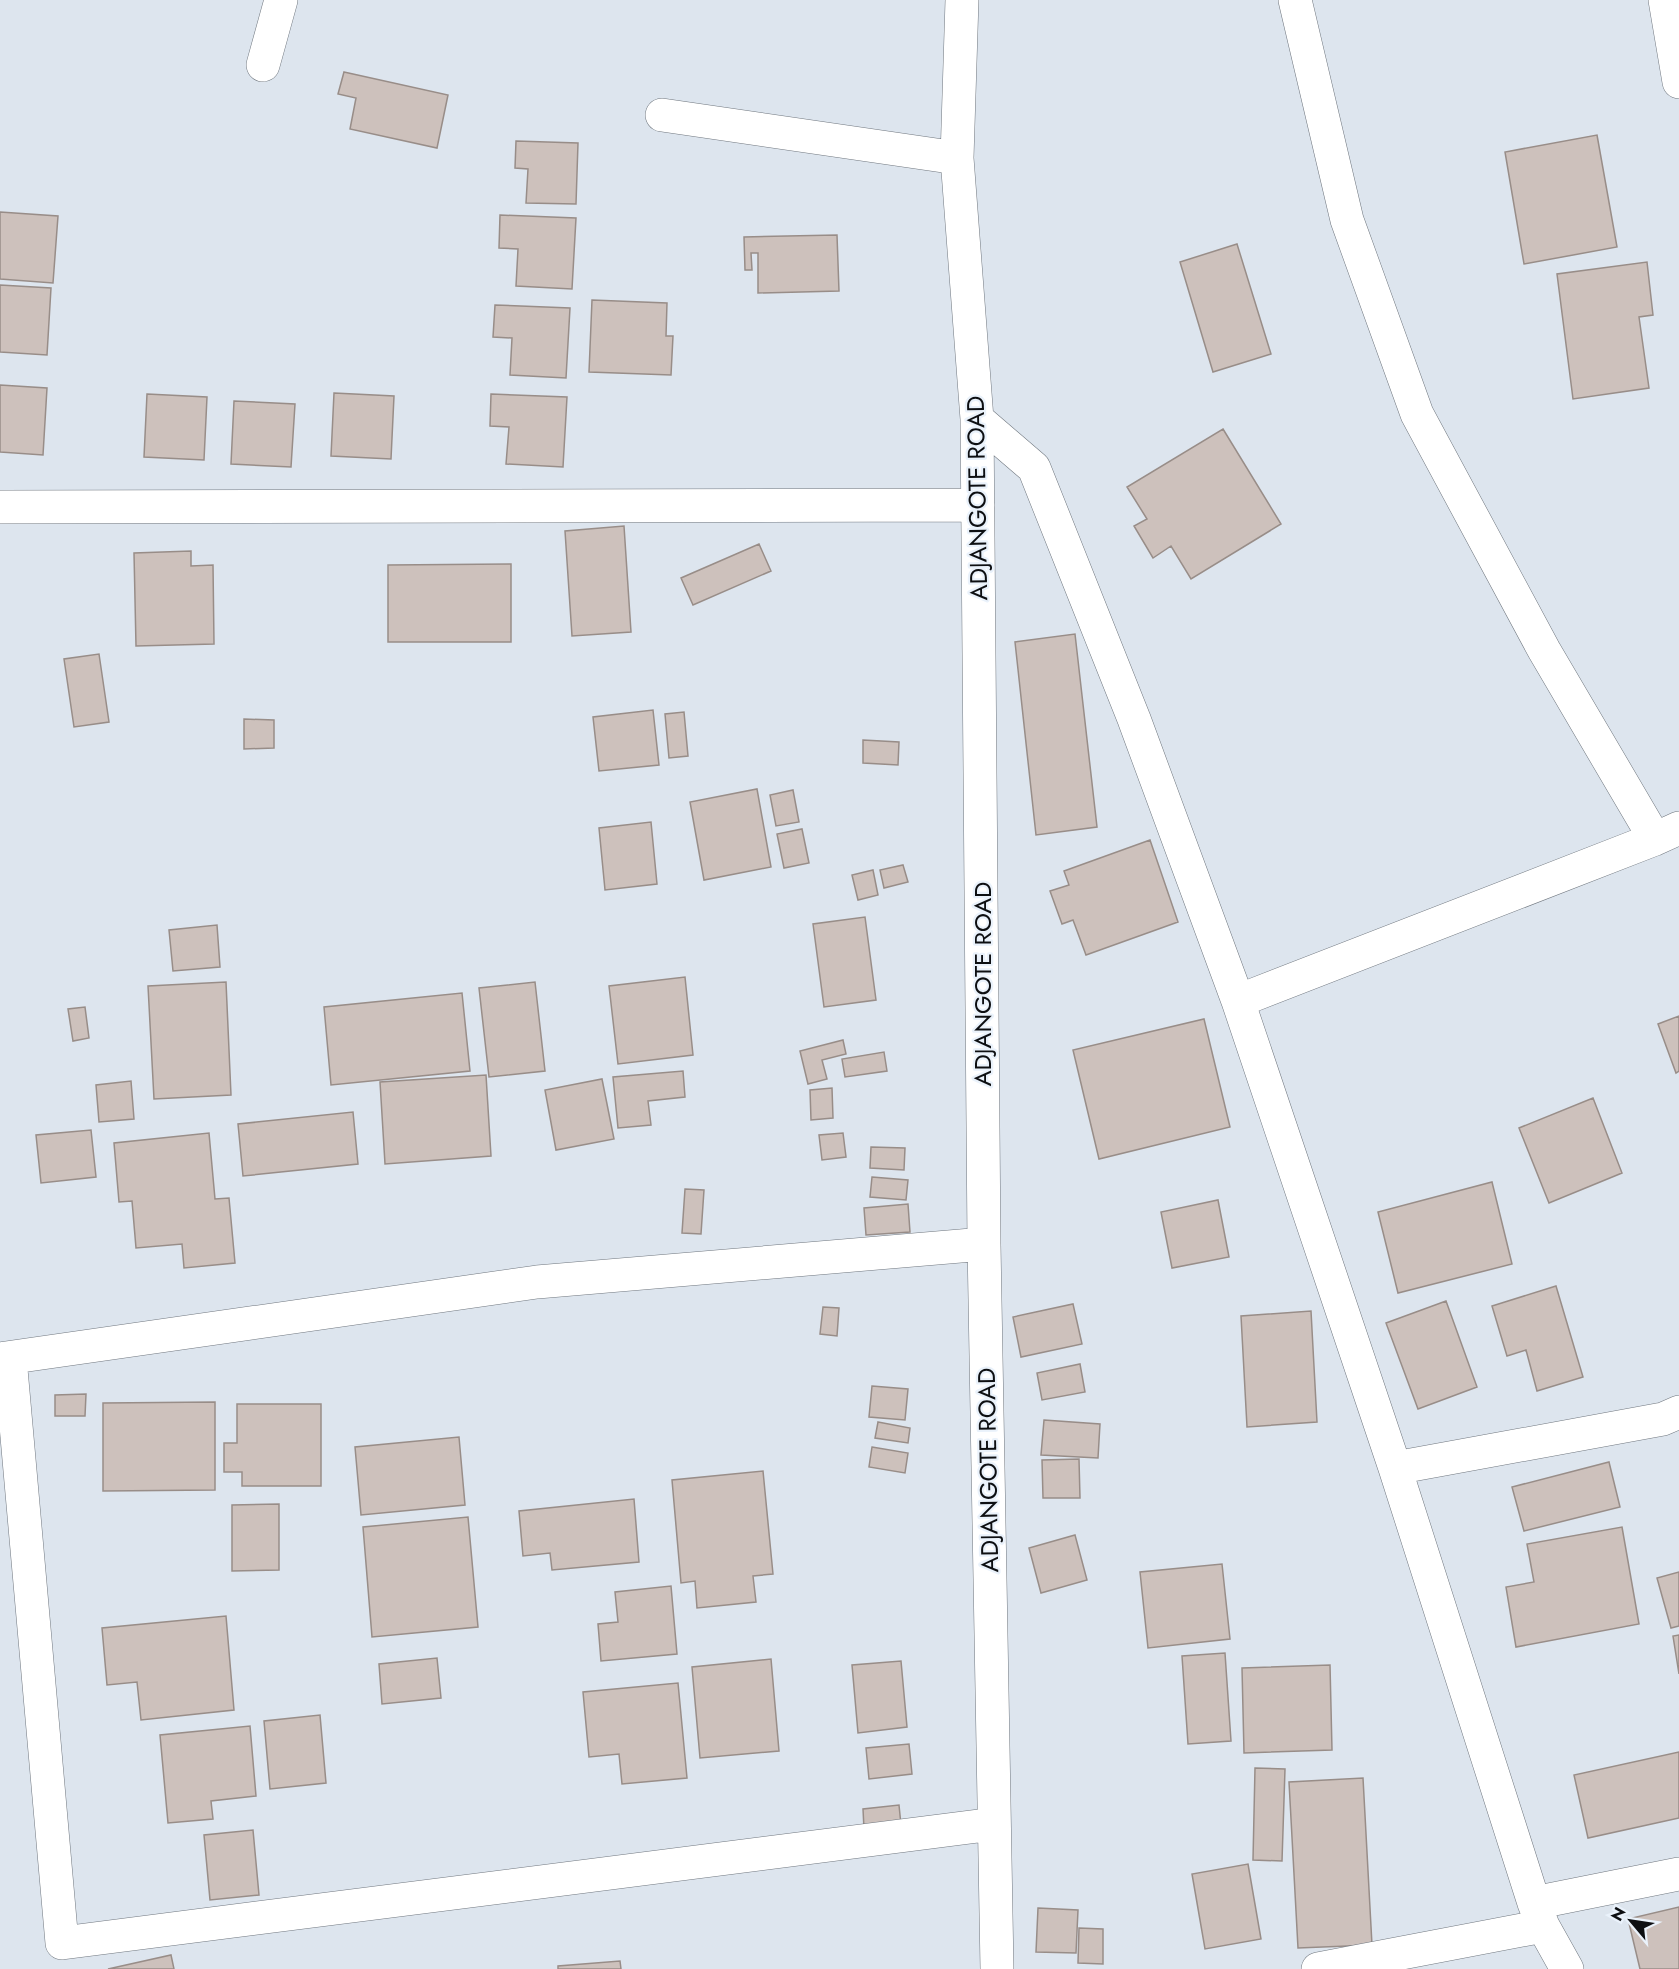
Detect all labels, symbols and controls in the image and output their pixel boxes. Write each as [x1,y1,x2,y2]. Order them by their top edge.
street label: ADJANGOTE ROAD [958,395,996,601]
street label: ADJANGOTE ROAD [965,882,1000,1086]
street label: ADJANGOTE ROAD [969,1367,1007,1573]
north arrow [1601,1891,1661,1951]
text: N [1605,1903,1631,1925]

